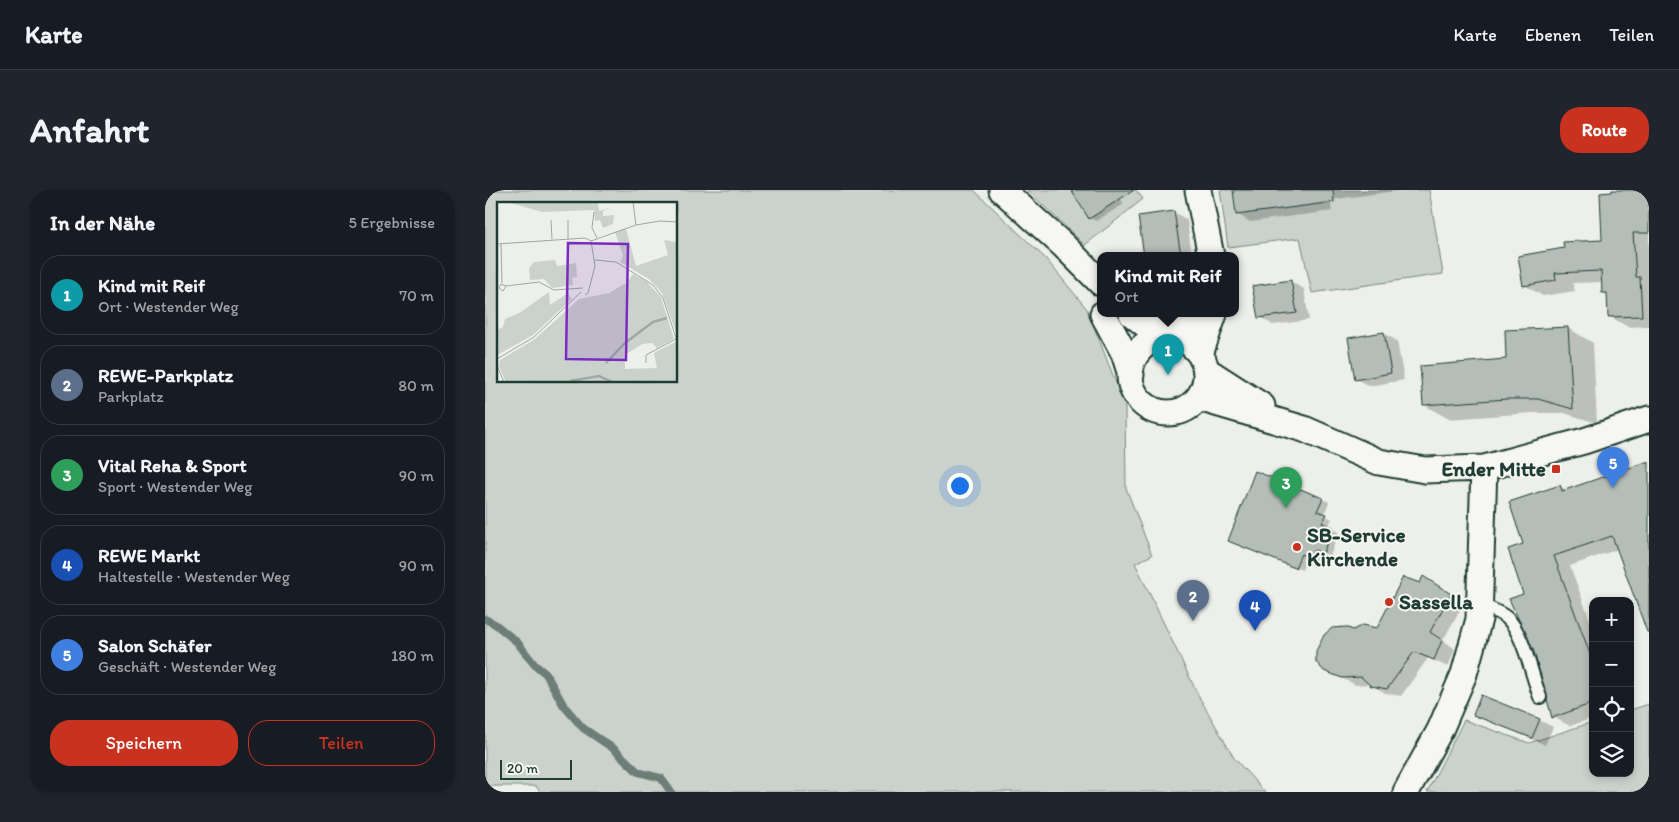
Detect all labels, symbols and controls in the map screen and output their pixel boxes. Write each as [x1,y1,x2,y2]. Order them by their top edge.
text: Karte [25,20,83,49]
text: Karte [1454,24,1497,46]
text: Ebenen [1525,24,1581,46]
text: Teilen [1609,24,1654,46]
button: Route [1560,107,1649,153]
text: Anfahrt [30,109,149,151]
inset map [497,202,677,382]
text: In der Nähe [50,210,155,235]
text: 5 Ergebnisse [349,213,435,232]
popup [1097,252,1239,317]
text: Kind mit Reif [1114,264,1222,287]
text: Kind mit Reif [98,274,205,297]
text: 1 [63,286,71,305]
text: 70 m [399,286,434,305]
text: Ort [1114,287,1138,306]
text: Ort · Westender Weg [98,297,239,316]
pin: 1 [1152,334,1184,375]
text: REWE-Parkplatz [98,364,233,387]
text: 2 [63,376,71,395]
text: 80 m [398,376,434,395]
text: Parkplatz [98,387,164,406]
pin: 5 [1597,447,1629,488]
text: Vital Reha & Sport [98,454,247,477]
place label: Ender Mitte [1441,456,1546,481]
marker: Ender Mitte [1550,463,1562,475]
text: 3 [63,466,71,485]
text: 90 m [399,466,434,485]
pin: 3 [1270,467,1302,508]
your location [947,473,973,499]
text: Sport · Westender Weg [98,477,252,496]
place label: SB-Service Kirchende [1307,522,1406,571]
marker: SB-Service Kirchende [1291,541,1303,553]
text: REWE Markt [98,544,200,567]
text: 4 [62,556,72,575]
text: 90 m [399,556,434,575]
text: Haltestelle · Westender Weg [98,567,290,586]
pin: 2 [1177,580,1209,621]
place label: Sassella [1399,589,1474,614]
pin: 4 [1239,590,1271,631]
marker: Sassella [1383,596,1395,608]
map controls [1589,597,1634,777]
button: + [1589,597,1634,642]
text: Salon Schäfer [98,634,212,657]
button: − [1589,642,1634,687]
text: 5 [63,646,71,665]
text: 180 m [391,646,434,665]
text: Geschäft · Westender Weg [98,657,276,676]
button: locate [1589,687,1634,732]
button: Speichern [50,720,238,766]
button: Teilen [248,720,435,766]
button: layers [1589,732,1634,777]
scale bar [500,757,573,780]
text: 20 m [507,760,538,777]

